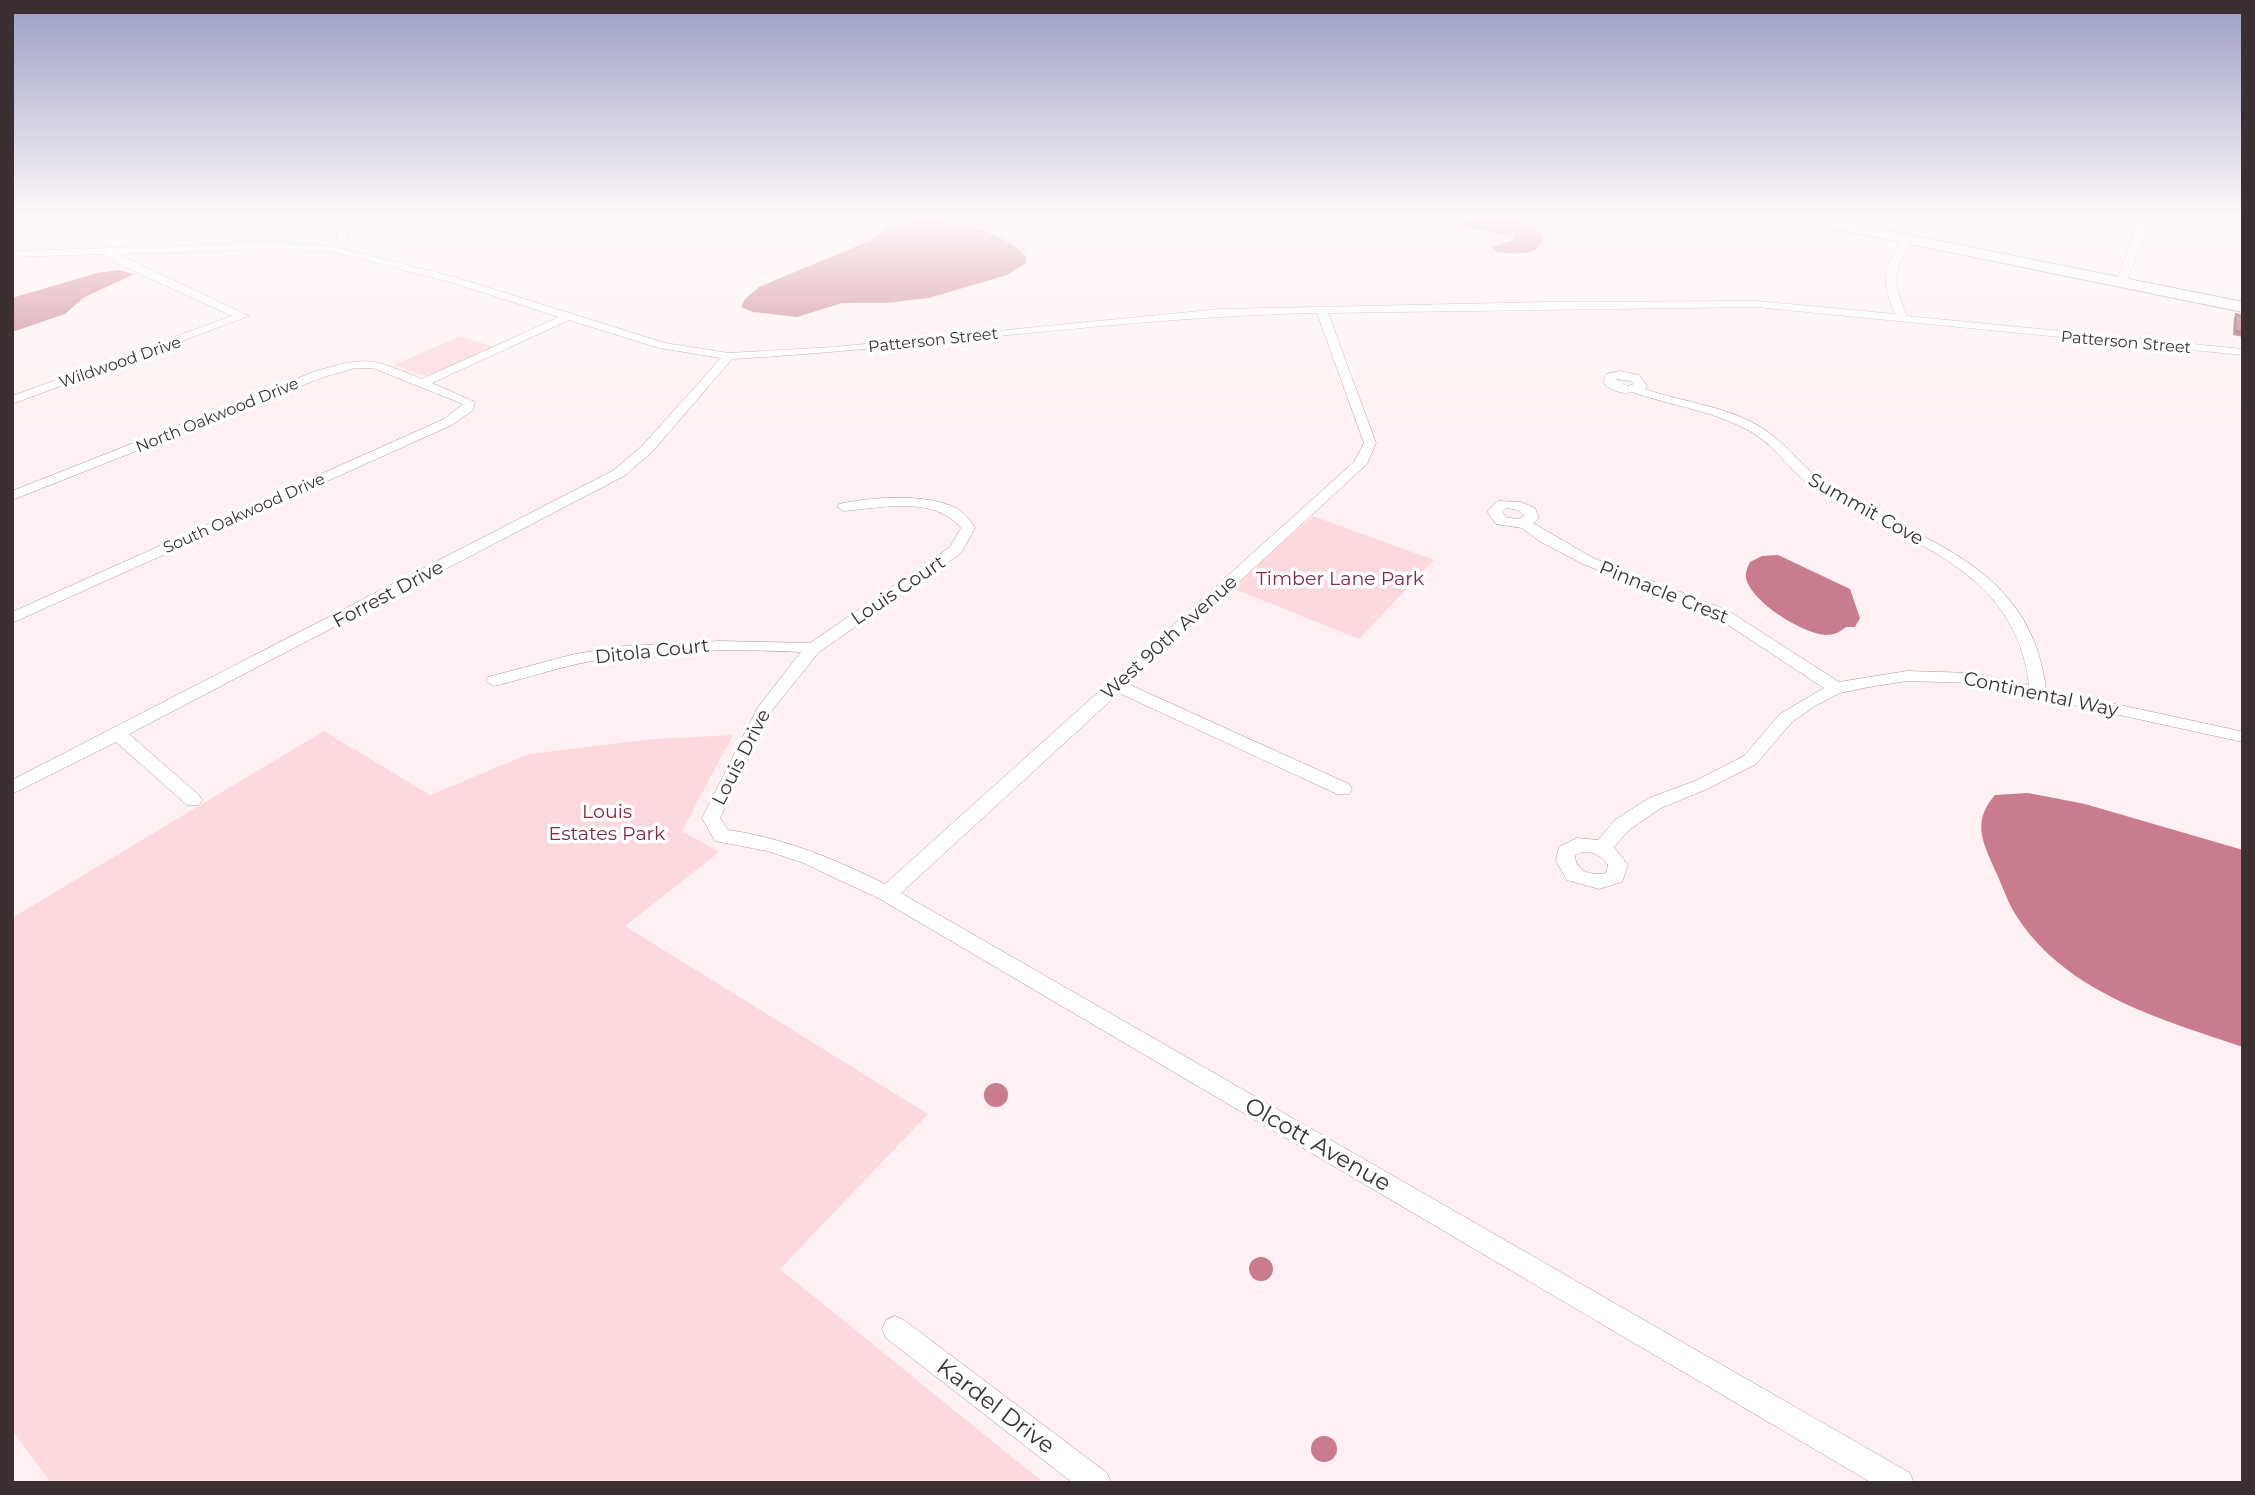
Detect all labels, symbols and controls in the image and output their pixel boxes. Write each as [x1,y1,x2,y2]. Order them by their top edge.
street label: Patterson Street [867,324,999,356]
street label: Patterson Street [2060,327,2192,357]
street label: Wildwood Drive [56,332,184,392]
street label: North Oakwood Drive [133,374,301,456]
street label: Summit Cove [1804,468,1928,550]
street label: South Oakwood Drive [160,469,328,557]
street label: Louis Court [847,550,950,630]
street label: Forrest Drive [329,555,447,633]
street label: Pinnacle Crest [1596,556,1732,628]
park label: Timber Lane Park [1256,567,1425,590]
street label: West 90th Avenue [1096,570,1242,704]
street label: Ditola Court [594,634,710,668]
street label: Continental Way [1962,666,2121,722]
street label: Louis Drive [707,705,775,809]
park label: Louis Estates Park [549,800,666,845]
street label: Olcott Avenue [1240,1091,1396,1197]
street label: Kardel Drive [931,1353,1061,1459]

